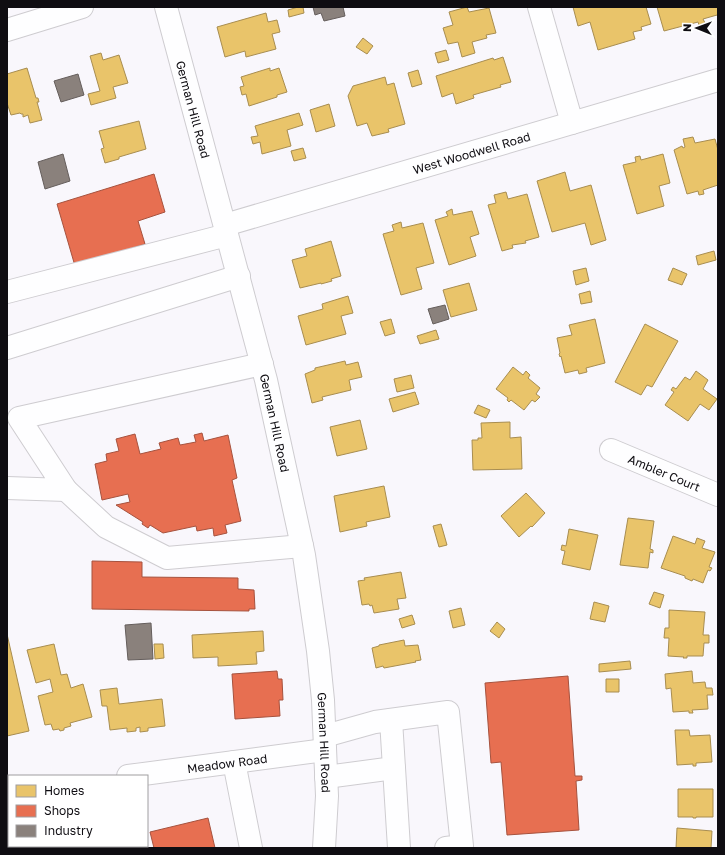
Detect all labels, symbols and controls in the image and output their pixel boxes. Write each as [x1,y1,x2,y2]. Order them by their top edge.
north arrow [677,8,717,48]
text: N [680,24,693,32]
street label: German Hill Road [173,59,214,160]
street label: West Woodwell Road [411,128,532,177]
street label: German Hill Road [257,372,293,473]
street label: Ambler Court [626,451,703,494]
street label: German Hill Road [315,692,334,793]
street label: Meadow Road [186,750,268,776]
legend [8,775,148,847]
text: Homes [44,783,84,798]
text: Shops [44,803,80,818]
text: Industry [44,823,93,838]

